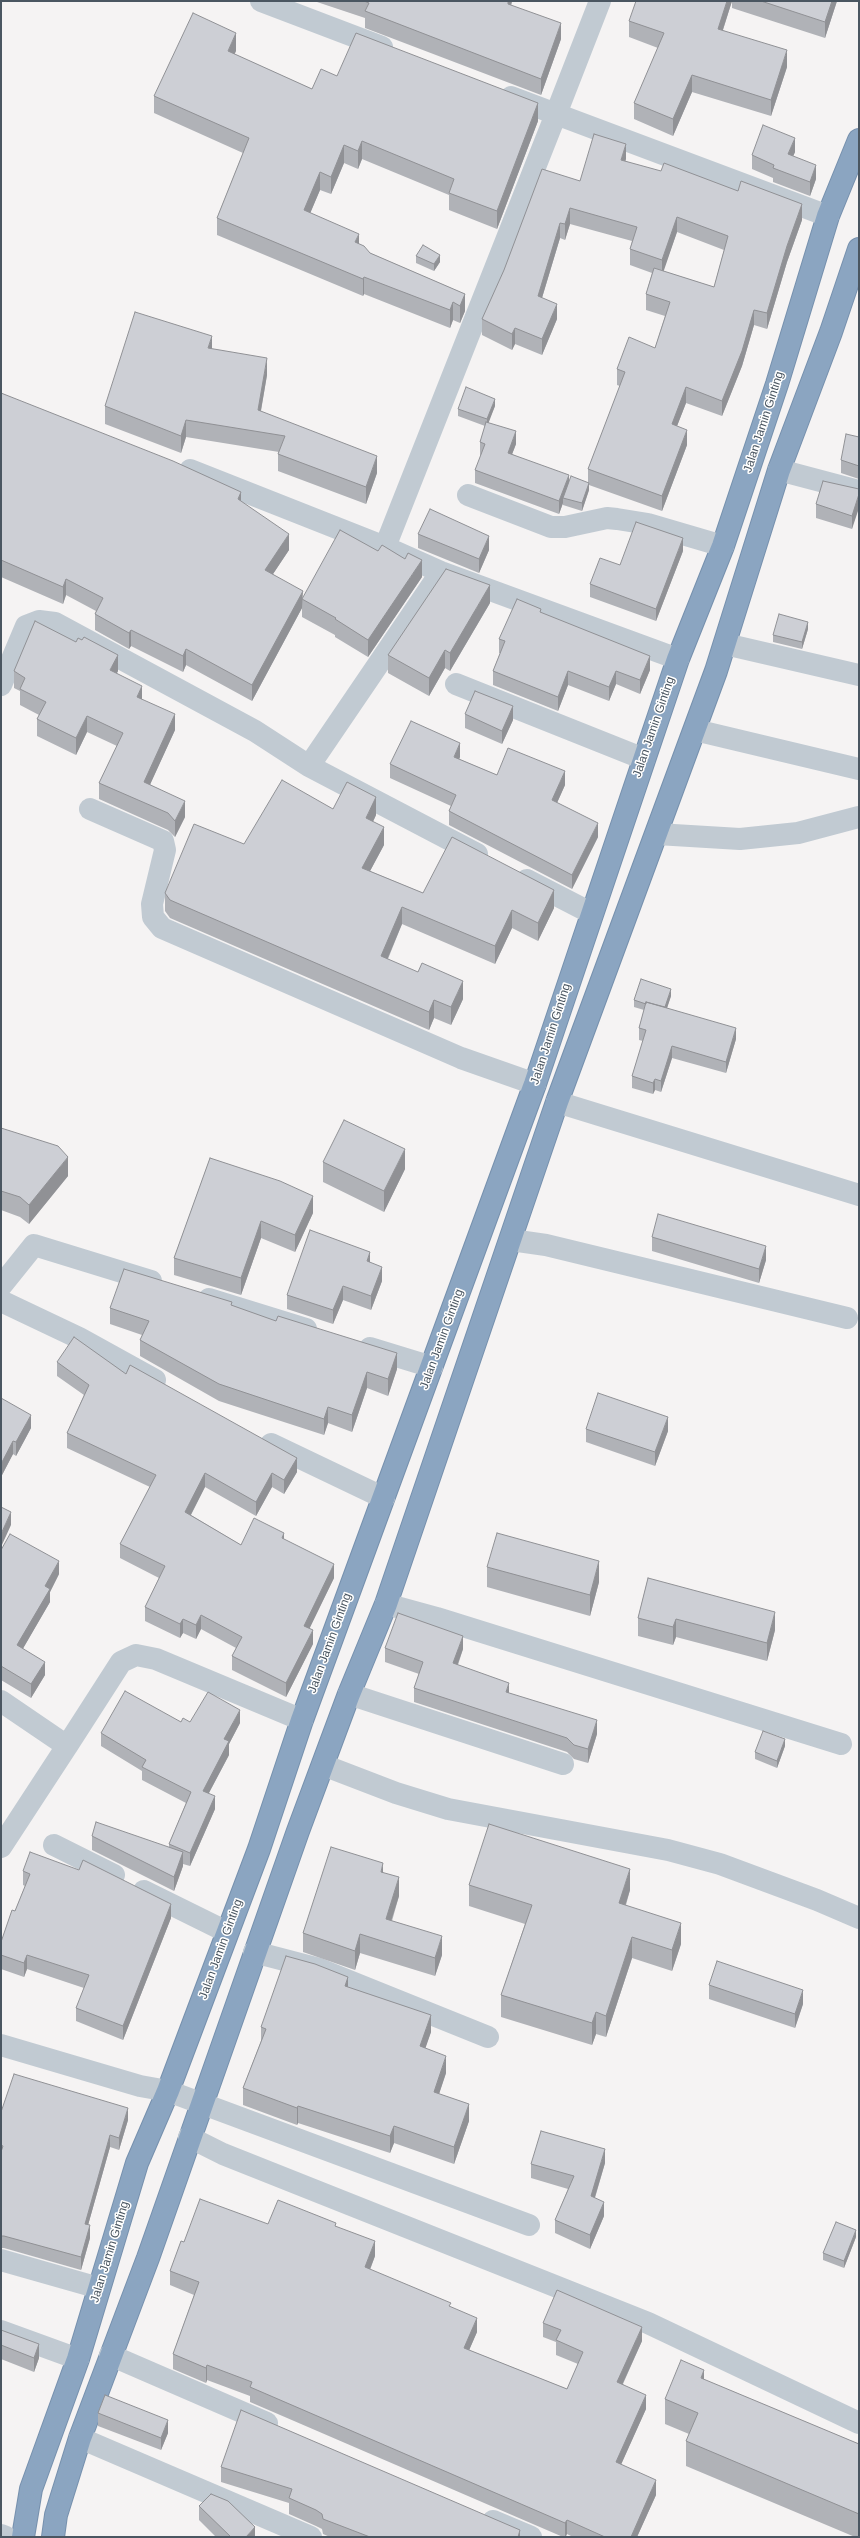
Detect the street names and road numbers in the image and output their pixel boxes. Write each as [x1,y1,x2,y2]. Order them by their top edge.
street label: Jalan Jamin Ginting [741,370,787,474]
street label: Jalan Jamin Ginting [630,675,678,779]
street label: Jalan Jamin Ginting [528,982,574,1086]
street label: Jalan Jamin Ginting [417,1287,467,1391]
street label: Jalan Jamin Ginting [305,1591,355,1695]
street label: Jalan Jamin Ginting [196,1897,246,2001]
street label: Jalan Jamin Ginting [88,2200,132,2304]

